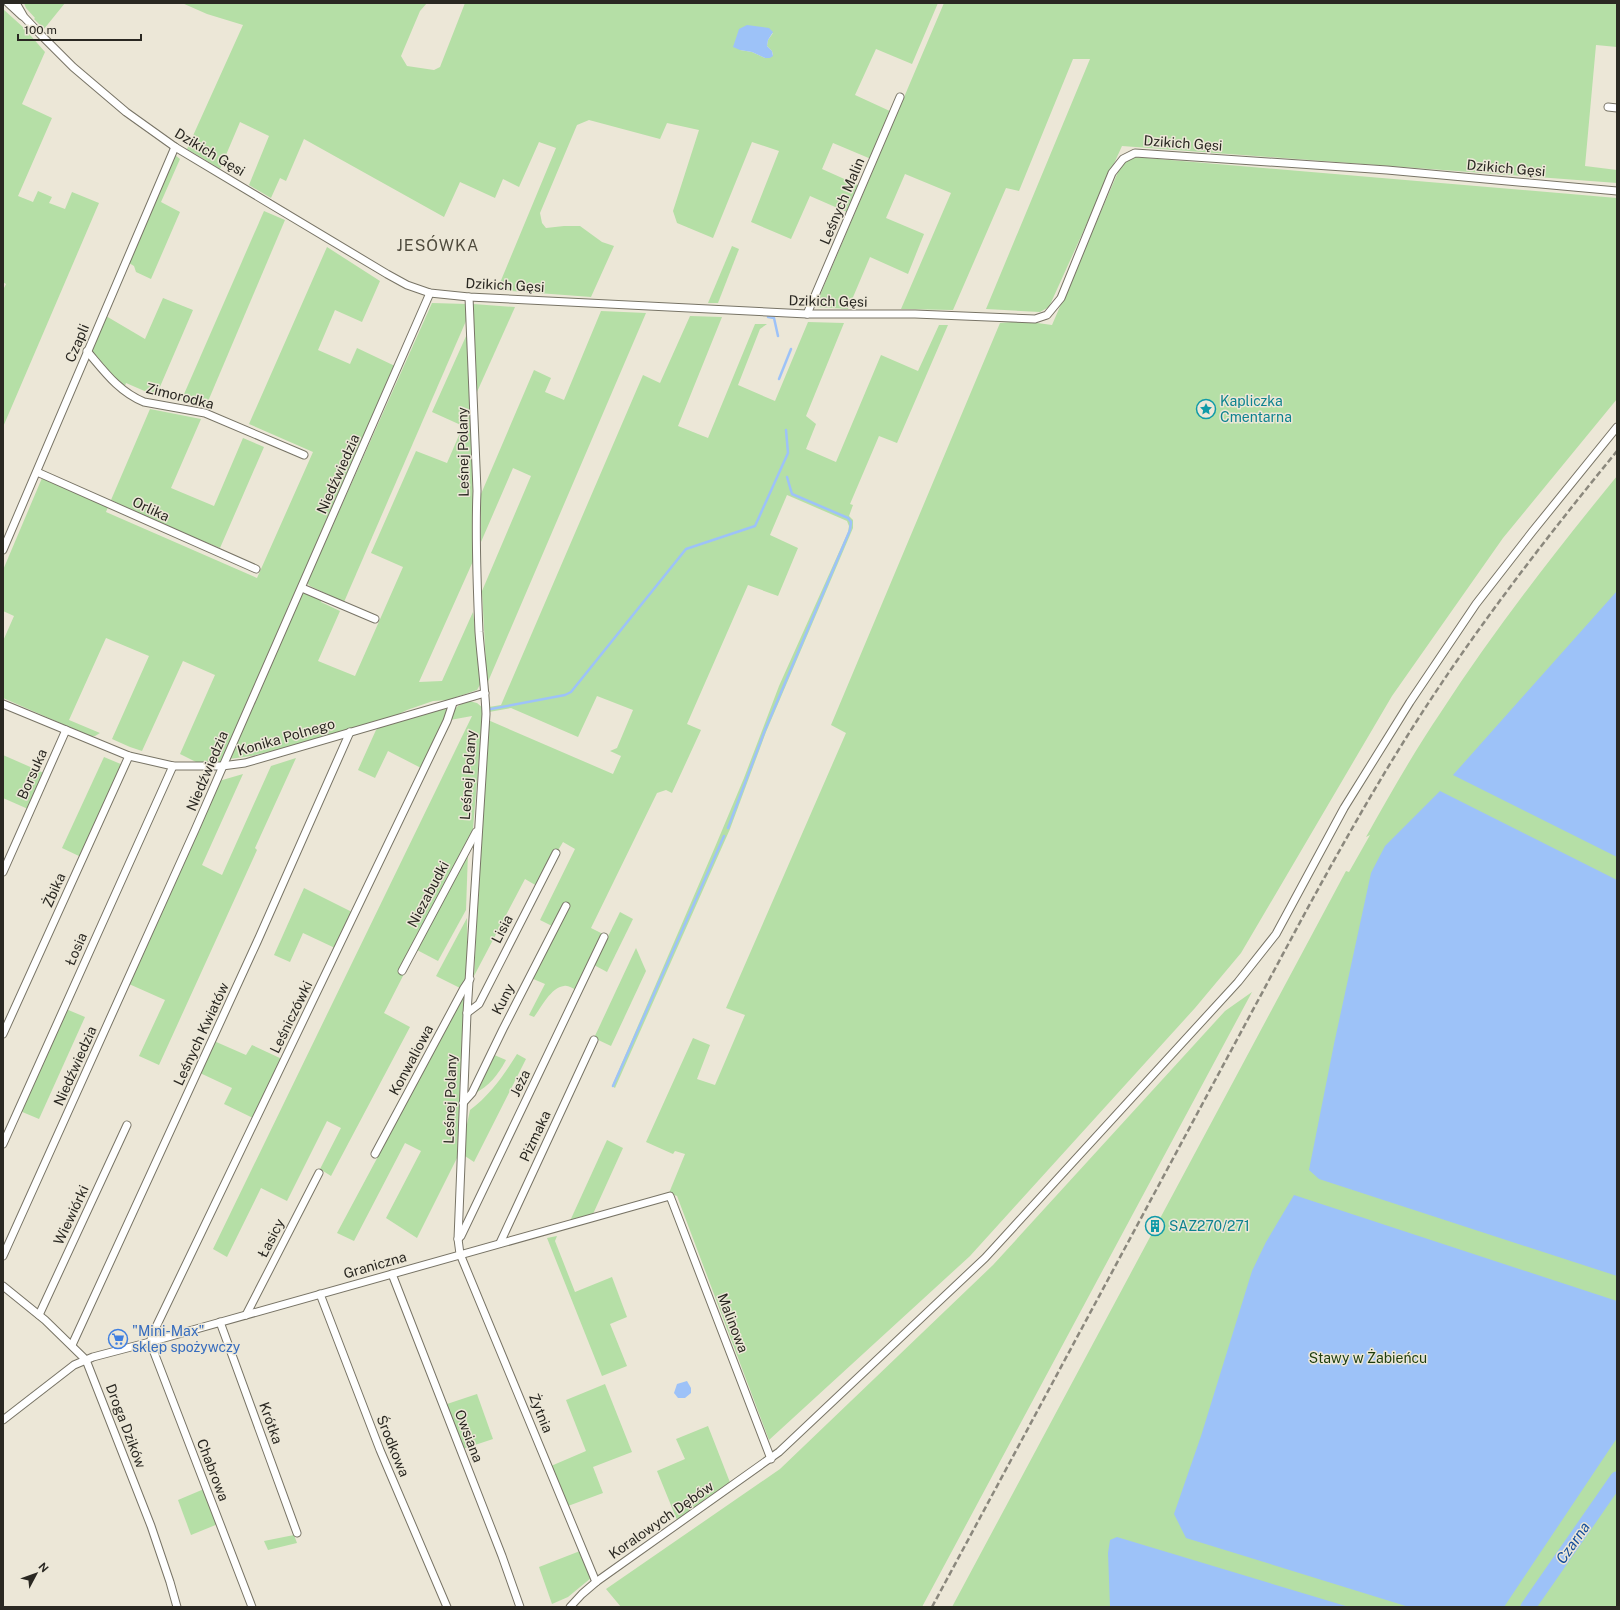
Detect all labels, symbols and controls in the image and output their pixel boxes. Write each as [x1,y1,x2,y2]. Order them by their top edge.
scale bar [18,16,141,42]
text: 100 m [24,23,57,37]
street label: Dzikich Gęsi [172,125,248,179]
street label: Dzikich Gęsi [1143,132,1223,154]
street label: Leśnych Malin [816,155,868,247]
street label: Dzikich Gęsi [1466,157,1546,179]
district label: JESÓWKA [397,235,479,255]
street label: Dzikich Gęsi [465,275,545,295]
street label: Dzikich Gęsi [788,292,868,310]
street label: Czapli [62,321,92,365]
street label: Zimorodka [144,380,216,412]
place label: Kapliczka Cmentarna [1220,393,1292,425]
place icon: Kapliczka Cmentarna [1195,398,1217,420]
street label: Leśnej Polany [454,406,472,497]
street label: Niedźwiedzia [313,432,363,516]
street label: Orlika [130,494,172,524]
street label: Konika Polnego [235,715,337,759]
street label: Niedźwiedzia [183,729,231,813]
street label: Leśnej Polany [457,729,479,820]
street label: Borsuka [14,746,50,802]
street label: Niezabudki [404,858,452,930]
street label: Żbika [38,869,69,910]
street label: Lisia [488,912,516,946]
street label: Łosia [62,930,90,968]
street label: Leśniczówki [267,978,315,1056]
street label: Leśnych Kwiatów [170,980,232,1088]
street label: Kuny [488,980,518,1017]
street label: Konwaliowa [386,1022,436,1098]
street label: Niedźwiedzia [50,1024,100,1108]
street label: Leśnej Polany [440,1053,460,1144]
street label: Jeża [507,1067,533,1099]
street label: Piżmaka [516,1108,554,1164]
street label: Wiewiórki [50,1183,92,1247]
building icon: SAZ270/271 [1144,1215,1166,1237]
street label: Łasicy [255,1216,288,1260]
place label: SAZ270/271 [1169,1218,1250,1234]
street label: Graniczna [342,1248,408,1282]
street label: Malinowa [714,1291,752,1355]
place label: "Mini-Max" sklep spożywczy [132,1323,241,1355]
supermarket icon: "Mini-Max" sklep spożywczy [107,1328,129,1350]
park label: Stawy w Żabieńcu [1309,1348,1427,1366]
street label: Droga Dzików [103,1382,149,1470]
street label: Żytnia [526,1390,558,1435]
street label: Krótka [256,1400,286,1446]
street label: Owsiana [452,1407,486,1465]
street label: Środkowa [373,1412,414,1479]
street label: Chabrowa [194,1437,232,1503]
street label: Koralowych Dębów [606,1478,716,1562]
water label: Czarna [1552,1519,1593,1567]
north arrow [16,1554,56,1594]
text: N [36,1560,51,1575]

